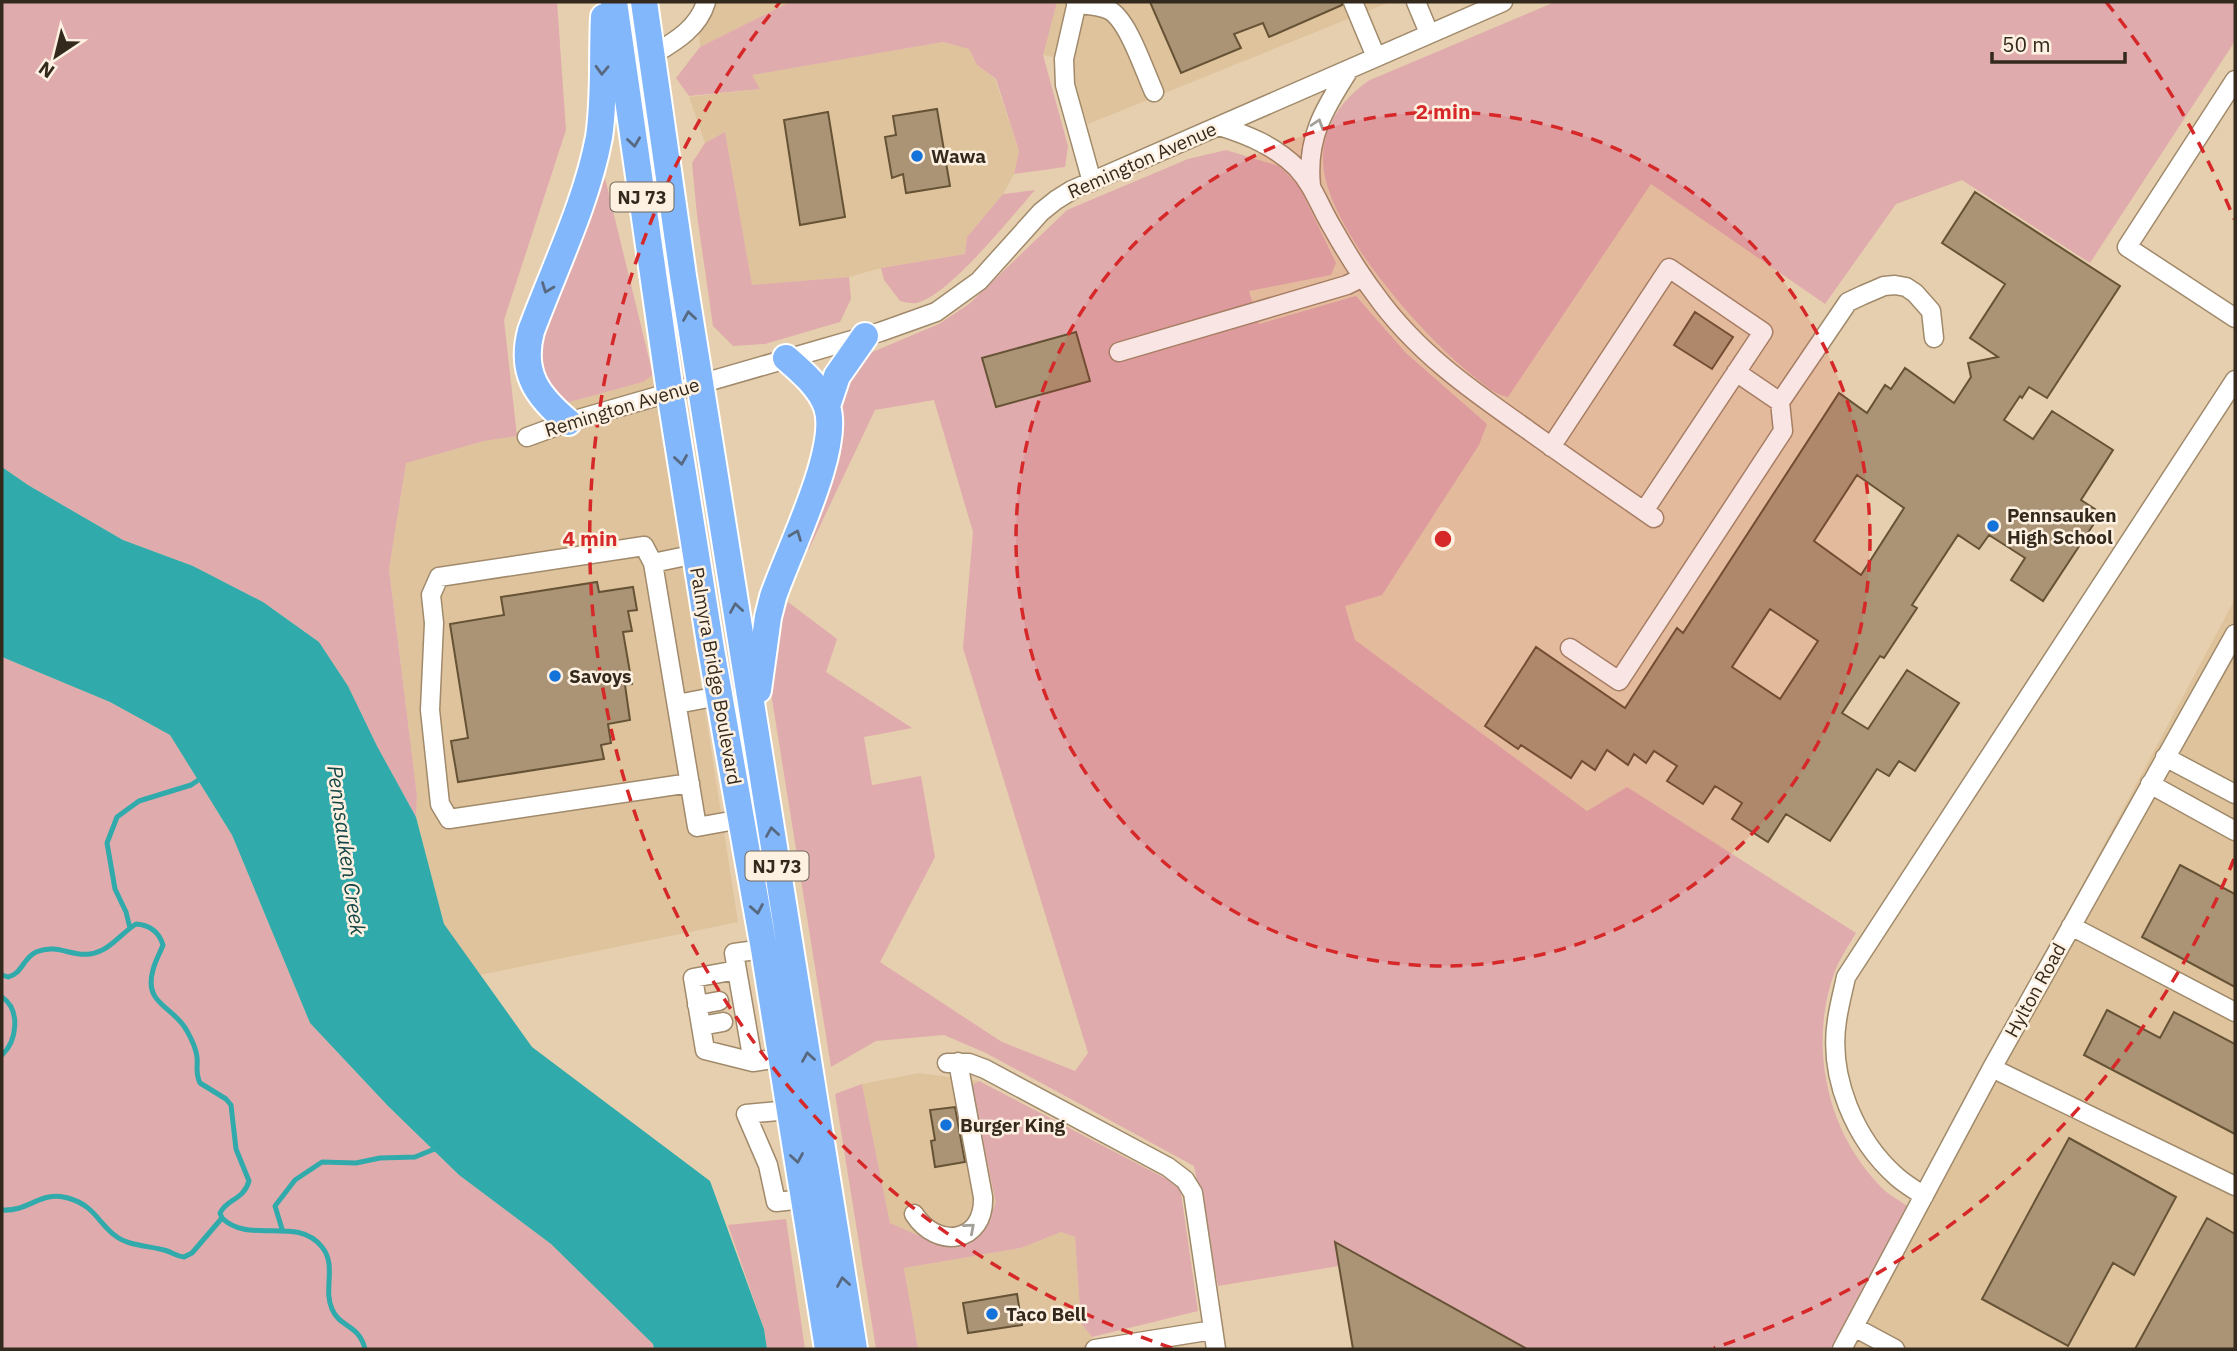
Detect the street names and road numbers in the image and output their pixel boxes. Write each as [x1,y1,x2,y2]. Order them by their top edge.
street label: Remington Avenue [1064,116,1220,204]
road number: NJ 73 [610,182,674,212]
street label: Remington Avenue [542,372,702,442]
street label: Palmyra Bridge Boulevard [685,565,747,787]
road number: NJ 73 [746,852,808,880]
street label: Hylton Road [1999,939,2071,1041]

